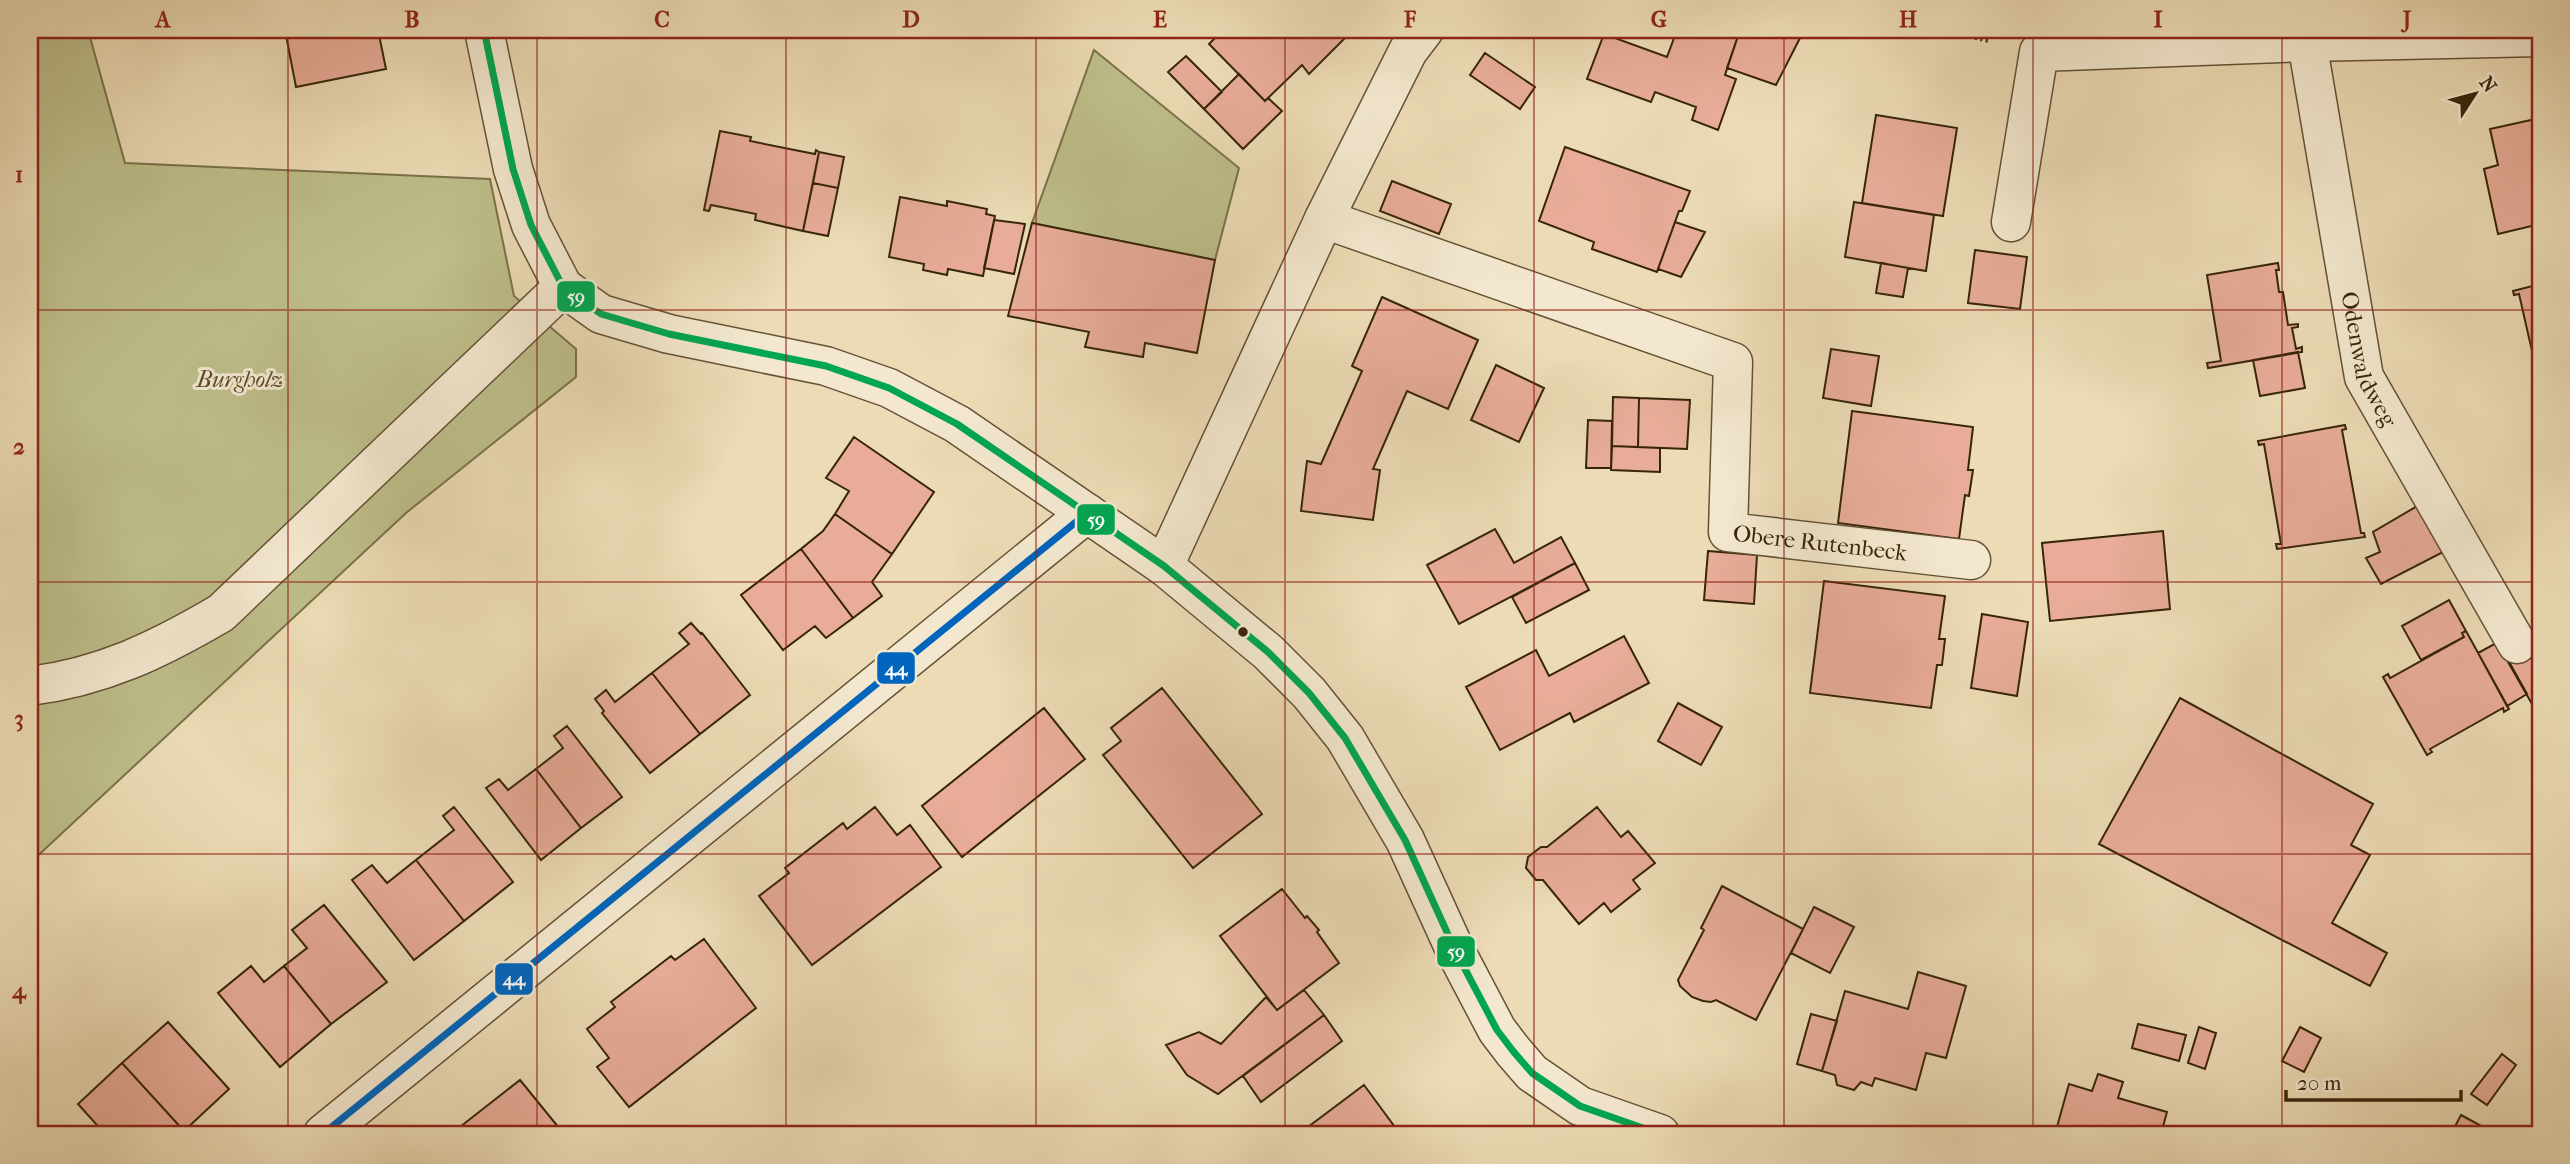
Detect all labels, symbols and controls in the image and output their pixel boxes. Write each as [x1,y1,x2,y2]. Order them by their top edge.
text: A [154,6,172,33]
text: B [405,6,420,33]
text: C [654,6,670,33]
text: D [902,6,920,33]
text: E [1153,6,1167,33]
text: F [1403,6,1417,33]
text: G [1651,6,1667,33]
text: H [1899,6,1917,33]
text: I [2154,6,2163,33]
text: J [2401,6,2412,33]
north arrow [2440,60,2510,130]
text: N [2475,72,2501,97]
text: 1 [15,161,23,188]
line badge: 59 [556,280,596,313]
text: 59 [567,286,585,308]
street label: Odenwaldweg [2336,289,2403,432]
park label: Burgholz [195,366,283,393]
text: 2 [13,433,25,460]
line badge: 59 [1076,503,1116,536]
text: 59 [1087,509,1105,531]
street label: Obere Rutenbeck [1732,519,1910,566]
unlabelled marker [1236,625,1250,639]
line badge: 44 [876,651,916,685]
text: 44 [884,658,908,680]
text: 3 [14,705,24,732]
line badge: 59 [1436,935,1476,968]
text: 59 [1447,941,1465,963]
line badge: 44 [494,962,534,996]
text: 44 [502,968,526,990]
text: 4 [11,977,27,1004]
scale bar [2286,1059,2462,1103]
text: 20 m [2297,1071,2342,1095]

